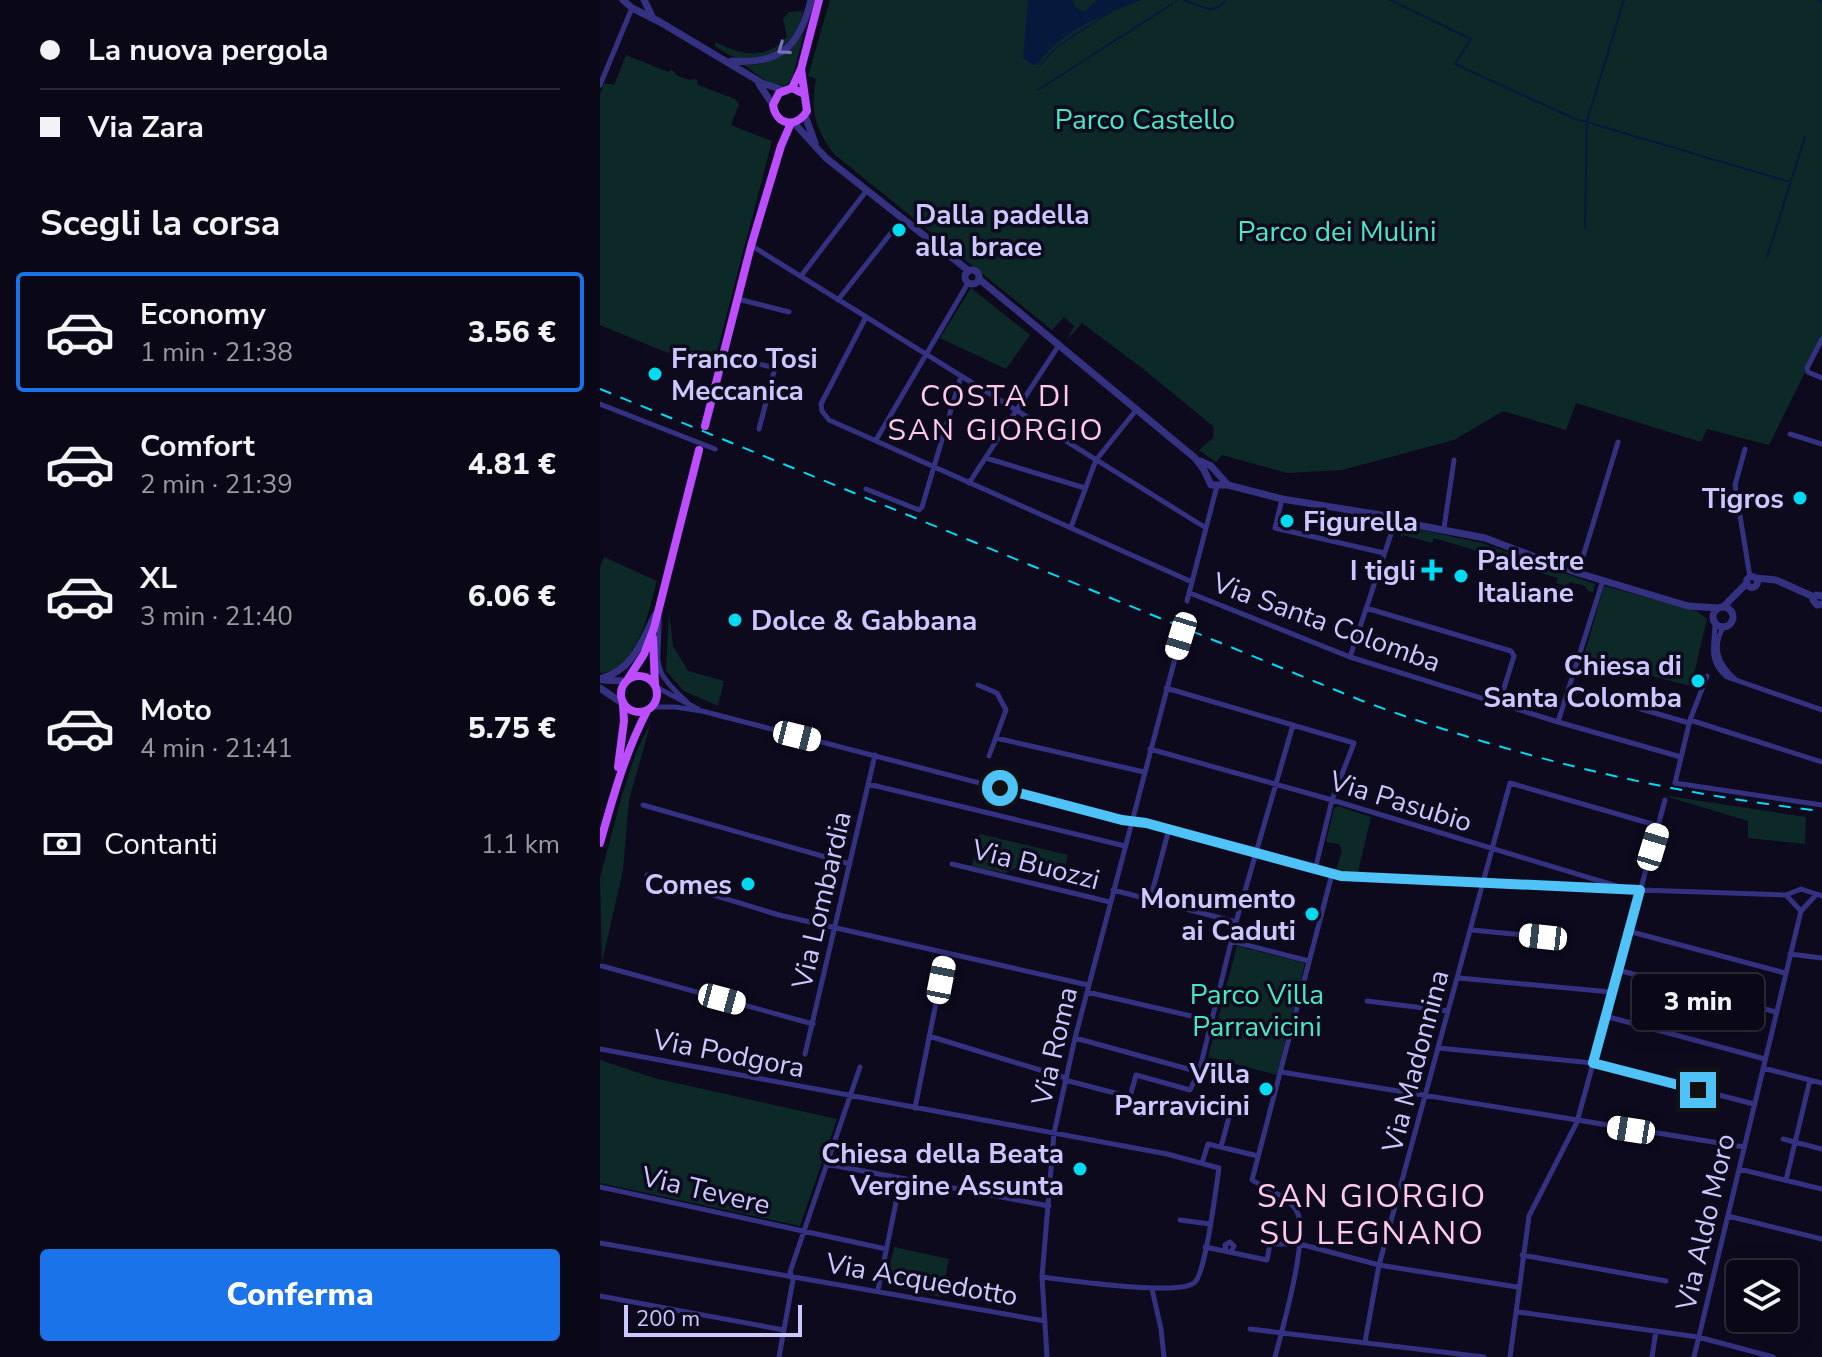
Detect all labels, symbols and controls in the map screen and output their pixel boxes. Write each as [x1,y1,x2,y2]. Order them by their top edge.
text: La nuova pergola [88,30,328,71]
one-way arrow [778,39,792,54]
park label: Parco Castello [1055,101,1235,139]
text: Via Zara [88,107,204,148]
place label: Dalla padella alla brace [915,196,1090,266]
text: Scegli la corsa [40,199,280,248]
park label: Parco dei Mulini [1238,213,1436,251]
marker: Dalla padella alla brace [890,221,908,239]
text: Economy [140,294,266,335]
icon: car [44,296,116,368]
text: 3.56 € [468,312,556,353]
text: 1 min · 21:38 [140,335,293,370]
place label: Franco Tosi Meccanica [671,340,818,410]
marker: Franco Tosi Meccanica [646,365,664,383]
district label: COSTA DI SAN GIORGIO [887,376,1105,451]
text: Comfort [140,426,255,467]
icon: car [44,428,116,500]
text: 4.81 € [468,444,556,485]
text: 2 min · 21:39 [140,467,293,502]
place label: Tigros [1702,480,1784,518]
marker: Tigros [1791,489,1809,507]
place label: Figurella [1303,503,1418,541]
marker: Figurella [1278,512,1296,530]
place label: Palestre Italiane [1477,542,1584,612]
place label: I tigli [1350,552,1416,590]
text: XL [140,558,177,599]
icon: car [44,560,116,632]
marker: I tigli [1423,561,1441,579]
street label: Via Santa Colomba [1207,564,1446,682]
marker: Palestre Italiane [1452,567,1470,585]
text: 6.06 € [468,576,556,617]
text: 3 min · 21:40 [140,599,293,634]
place label: Dolce & Gabbana [751,602,977,640]
car [1163,610,1199,662]
marker: Dolce & Gabbana [726,611,744,629]
place label: Chiesa di Santa Colomba [1483,647,1682,717]
marker: Chiesa di Santa Colomba [1689,672,1707,690]
text: Moto [140,690,212,731]
icon: car [44,692,116,764]
text: 5.75 € [468,708,556,749]
car [771,719,823,753]
text: 4 min · 21:41 [140,731,293,766]
street label: Via Pasubio [1324,762,1477,842]
route start [982,770,1018,806]
street label: Via Lombardia [783,808,861,994]
car [1635,821,1671,873]
icon: cash [40,822,84,866]
text: Contanti [104,824,218,865]
text: 1.1 km [481,827,560,862]
street label: Via Buozzi [967,831,1104,899]
place label: Comes [644,866,732,904]
marker: Comes [739,875,757,893]
place label: Monumento ai Caduti [1140,880,1296,950]
marker: Monumento ai Caduti [1303,905,1321,923]
car [1518,923,1568,951]
car [925,954,957,1006]
street label: Via Madonnina [1373,966,1459,1158]
callout: 3 min [1632,974,1764,1030]
park label: Parco Villa Parravicini [1190,976,1324,1046]
car [696,981,748,1017]
street label: Via Roma [1023,983,1087,1110]
text: 3 min [1664,984,1732,1019]
street label: Via Podgora [649,1020,808,1087]
place label: Villa Parravicini [1114,1055,1250,1125]
route end [1680,1072,1716,1108]
marker: Villa Parravicini [1257,1080,1275,1098]
car [1605,1114,1657,1146]
street label: Via Aldo Moro [1667,1130,1745,1315]
place label: Chiesa della Beata Vergine Assunta [821,1135,1064,1205]
street label: Via Tevere [637,1157,774,1224]
marker: Chiesa della Beata Vergine Assunta [1071,1160,1089,1178]
district label: SAN GIORGIO SU LEGNANO [1257,1175,1487,1255]
street label: Via Acquedotto [822,1244,1021,1316]
button: Conferma [40,1249,560,1341]
map controls [1726,1260,1798,1332]
button: layers [1726,1260,1798,1332]
scale bar [624,1301,802,1337]
text: 200 m [636,1304,700,1334]

